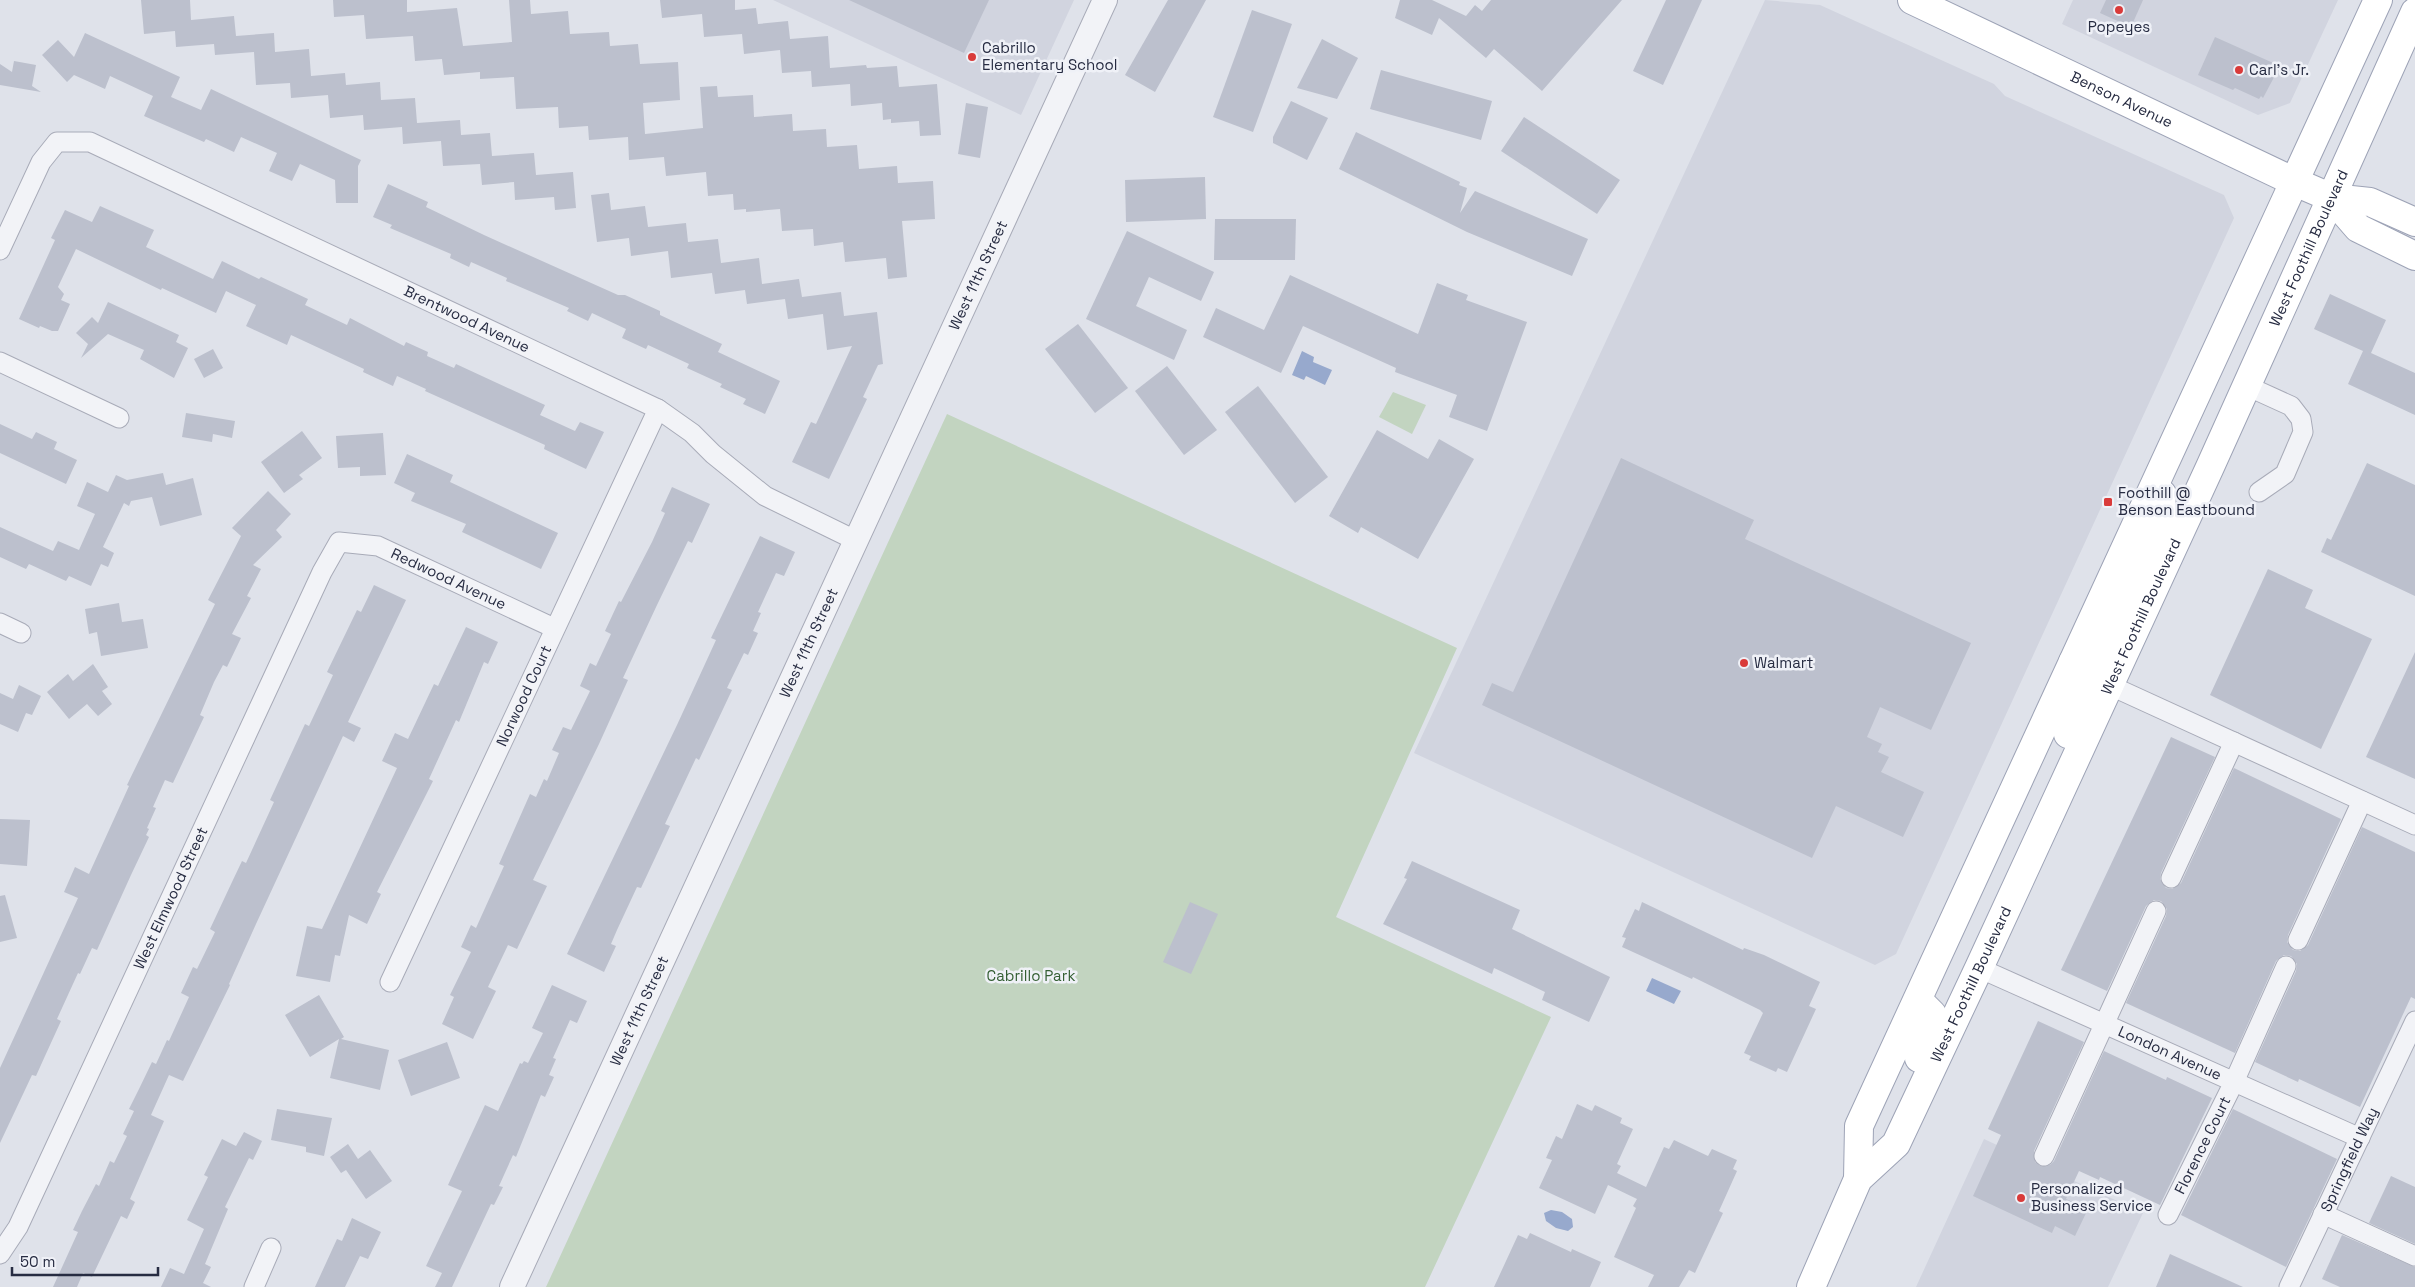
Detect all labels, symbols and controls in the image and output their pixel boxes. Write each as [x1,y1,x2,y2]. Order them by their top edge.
marker: Popeyes [2113,4,2125,16]
place label: Popeyes [2088,17,2150,36]
place label: Cabrillo Elementary School [982,38,1118,74]
marker: Cabrillo Elementary School [966,51,978,63]
place label: Carl's Jr. [2249,60,2309,79]
marker: Carl's Jr. [2233,64,2245,76]
street label: Benson Avenue [2068,67,2176,132]
street label: West Foothill Boulevard [2265,166,2352,329]
street label: West 11th Street [944,217,1011,333]
street label: Brentwood Avenue [401,281,533,356]
place label: Foothill @ Benson Eastbound [2118,483,2255,519]
marker: Foothill @ Benson Eastbound [2102,496,2114,508]
street label: West Foothill Boulevard [2096,535,2185,697]
street label: Redwood Avenue [388,543,509,613]
street label: West 11th Street [775,585,842,701]
street label: Norwood Court [492,642,555,749]
place label: Walmart [1754,653,1813,672]
marker: Walmart [1738,657,1750,669]
street label: West Elmwood Street [129,823,211,972]
street label: West Foothill Boulevard [1926,903,2015,1065]
street label: West 11th Street [605,953,672,1069]
park label: Cabrillo Park [987,966,1075,985]
street label: London Avenue [2115,1021,2225,1084]
street label: Florence Court [2170,1093,2235,1197]
street label: Springfield Way [2316,1104,2382,1215]
place label: Personalized Business Service [2031,1179,2153,1215]
marker: Personalized Business Service [2015,1192,2027,1204]
scale bar [12,1244,159,1276]
text: 50 m [20,1252,55,1271]

